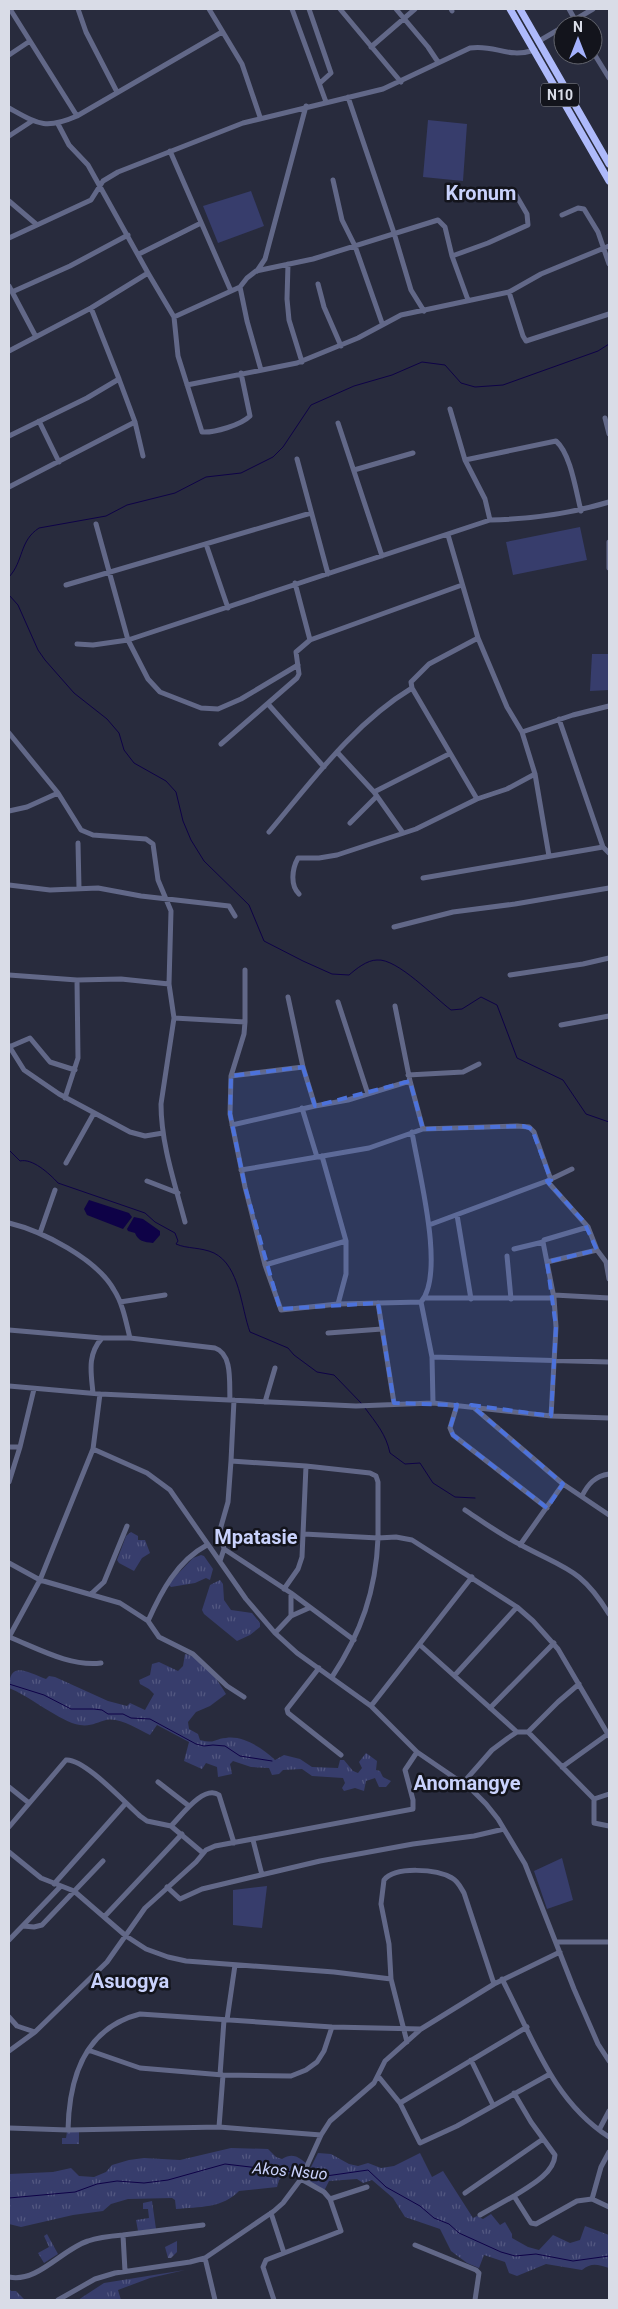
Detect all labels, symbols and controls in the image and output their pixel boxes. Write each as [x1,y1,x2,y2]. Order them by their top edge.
north arrow [553,15,603,65]
text: N [573,19,583,35]
road number: N10 [541,84,579,106]
district label: Kronum [446,181,516,205]
district label: Mpatasie [214,1525,298,1549]
district label: Anomangye [413,1771,521,1795]
district label: Asuogya [91,1969,169,1993]
water label: Akos Nsuo [251,2158,328,2184]

